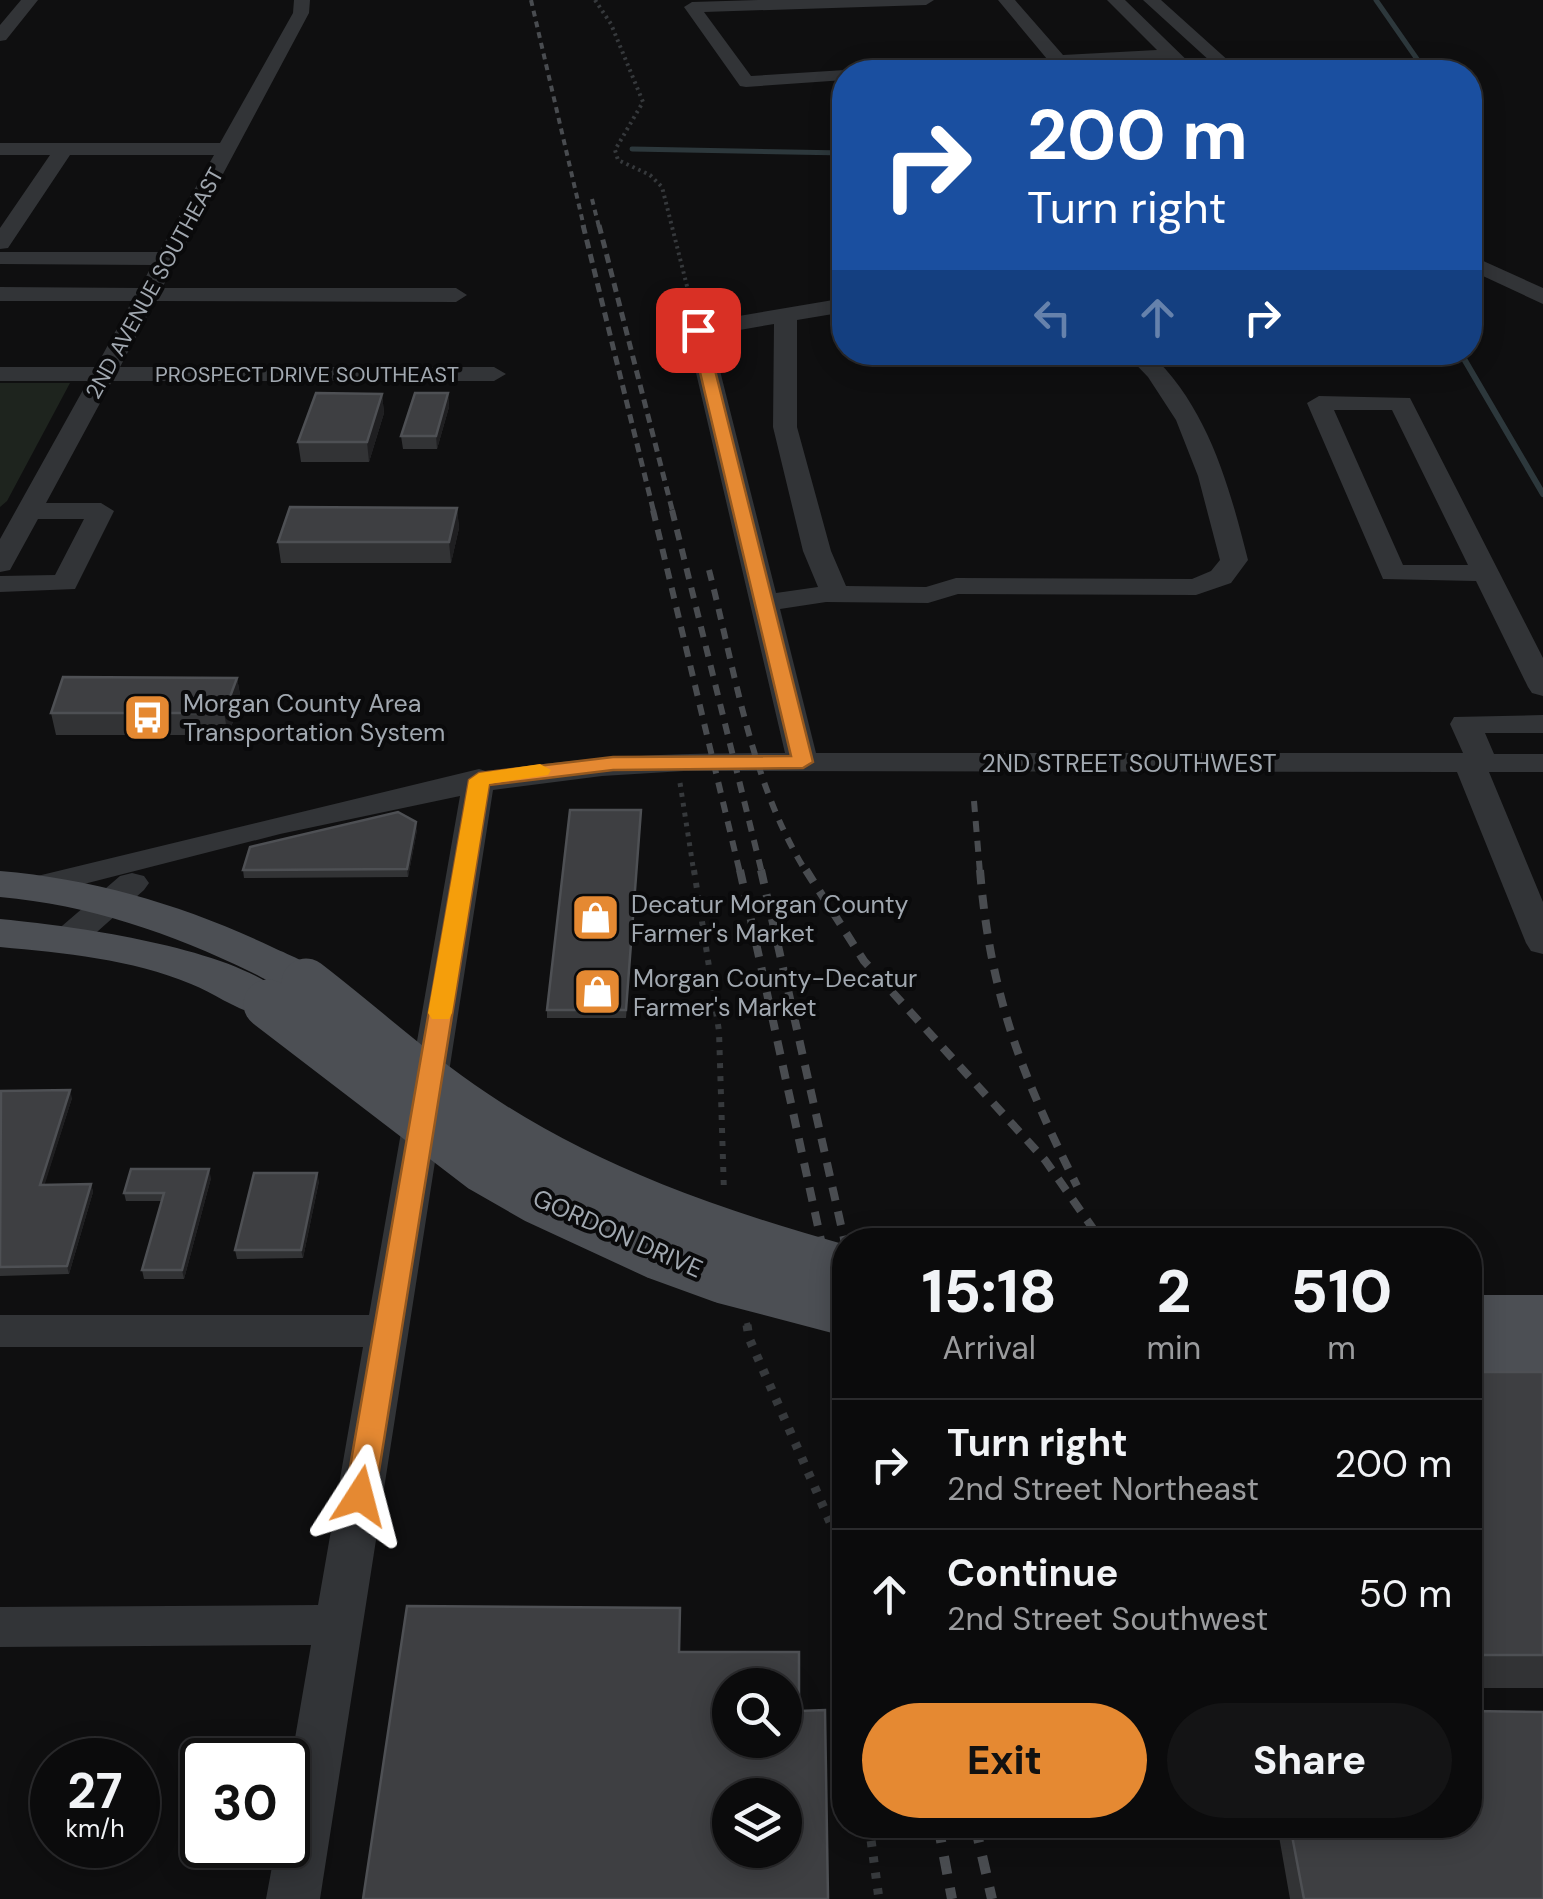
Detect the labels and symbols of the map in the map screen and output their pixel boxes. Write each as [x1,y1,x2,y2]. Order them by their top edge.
street label: 2ND AVENUE SOUTHEAST [79,163,230,404]
pin [656,288,741,373]
street label: PROSPECT DRIVE SOUTHEAST [155,360,459,389]
place label: Morgan County Area Transportation System [183,687,445,749]
bus stop icon: Morgan County Area Transportation System [122,691,174,743]
street label: 2ND STREET SOUTHWEST [981,747,1277,780]
place label: Decatur Morgan County Farmer's Market [631,888,909,950]
shop icon: Decatur Morgan County Farmer's Market [570,892,622,944]
place label: Morgan County-Decatur Farmer's Market [633,962,917,1024]
shop icon: Morgan County-Decatur Farmer's Market [572,966,624,1018]
street label: GORDON DRIVE [528,1181,708,1286]
position arrow [308,1444,412,1548]
speed limit sign: 30 [180,1738,310,1868]

